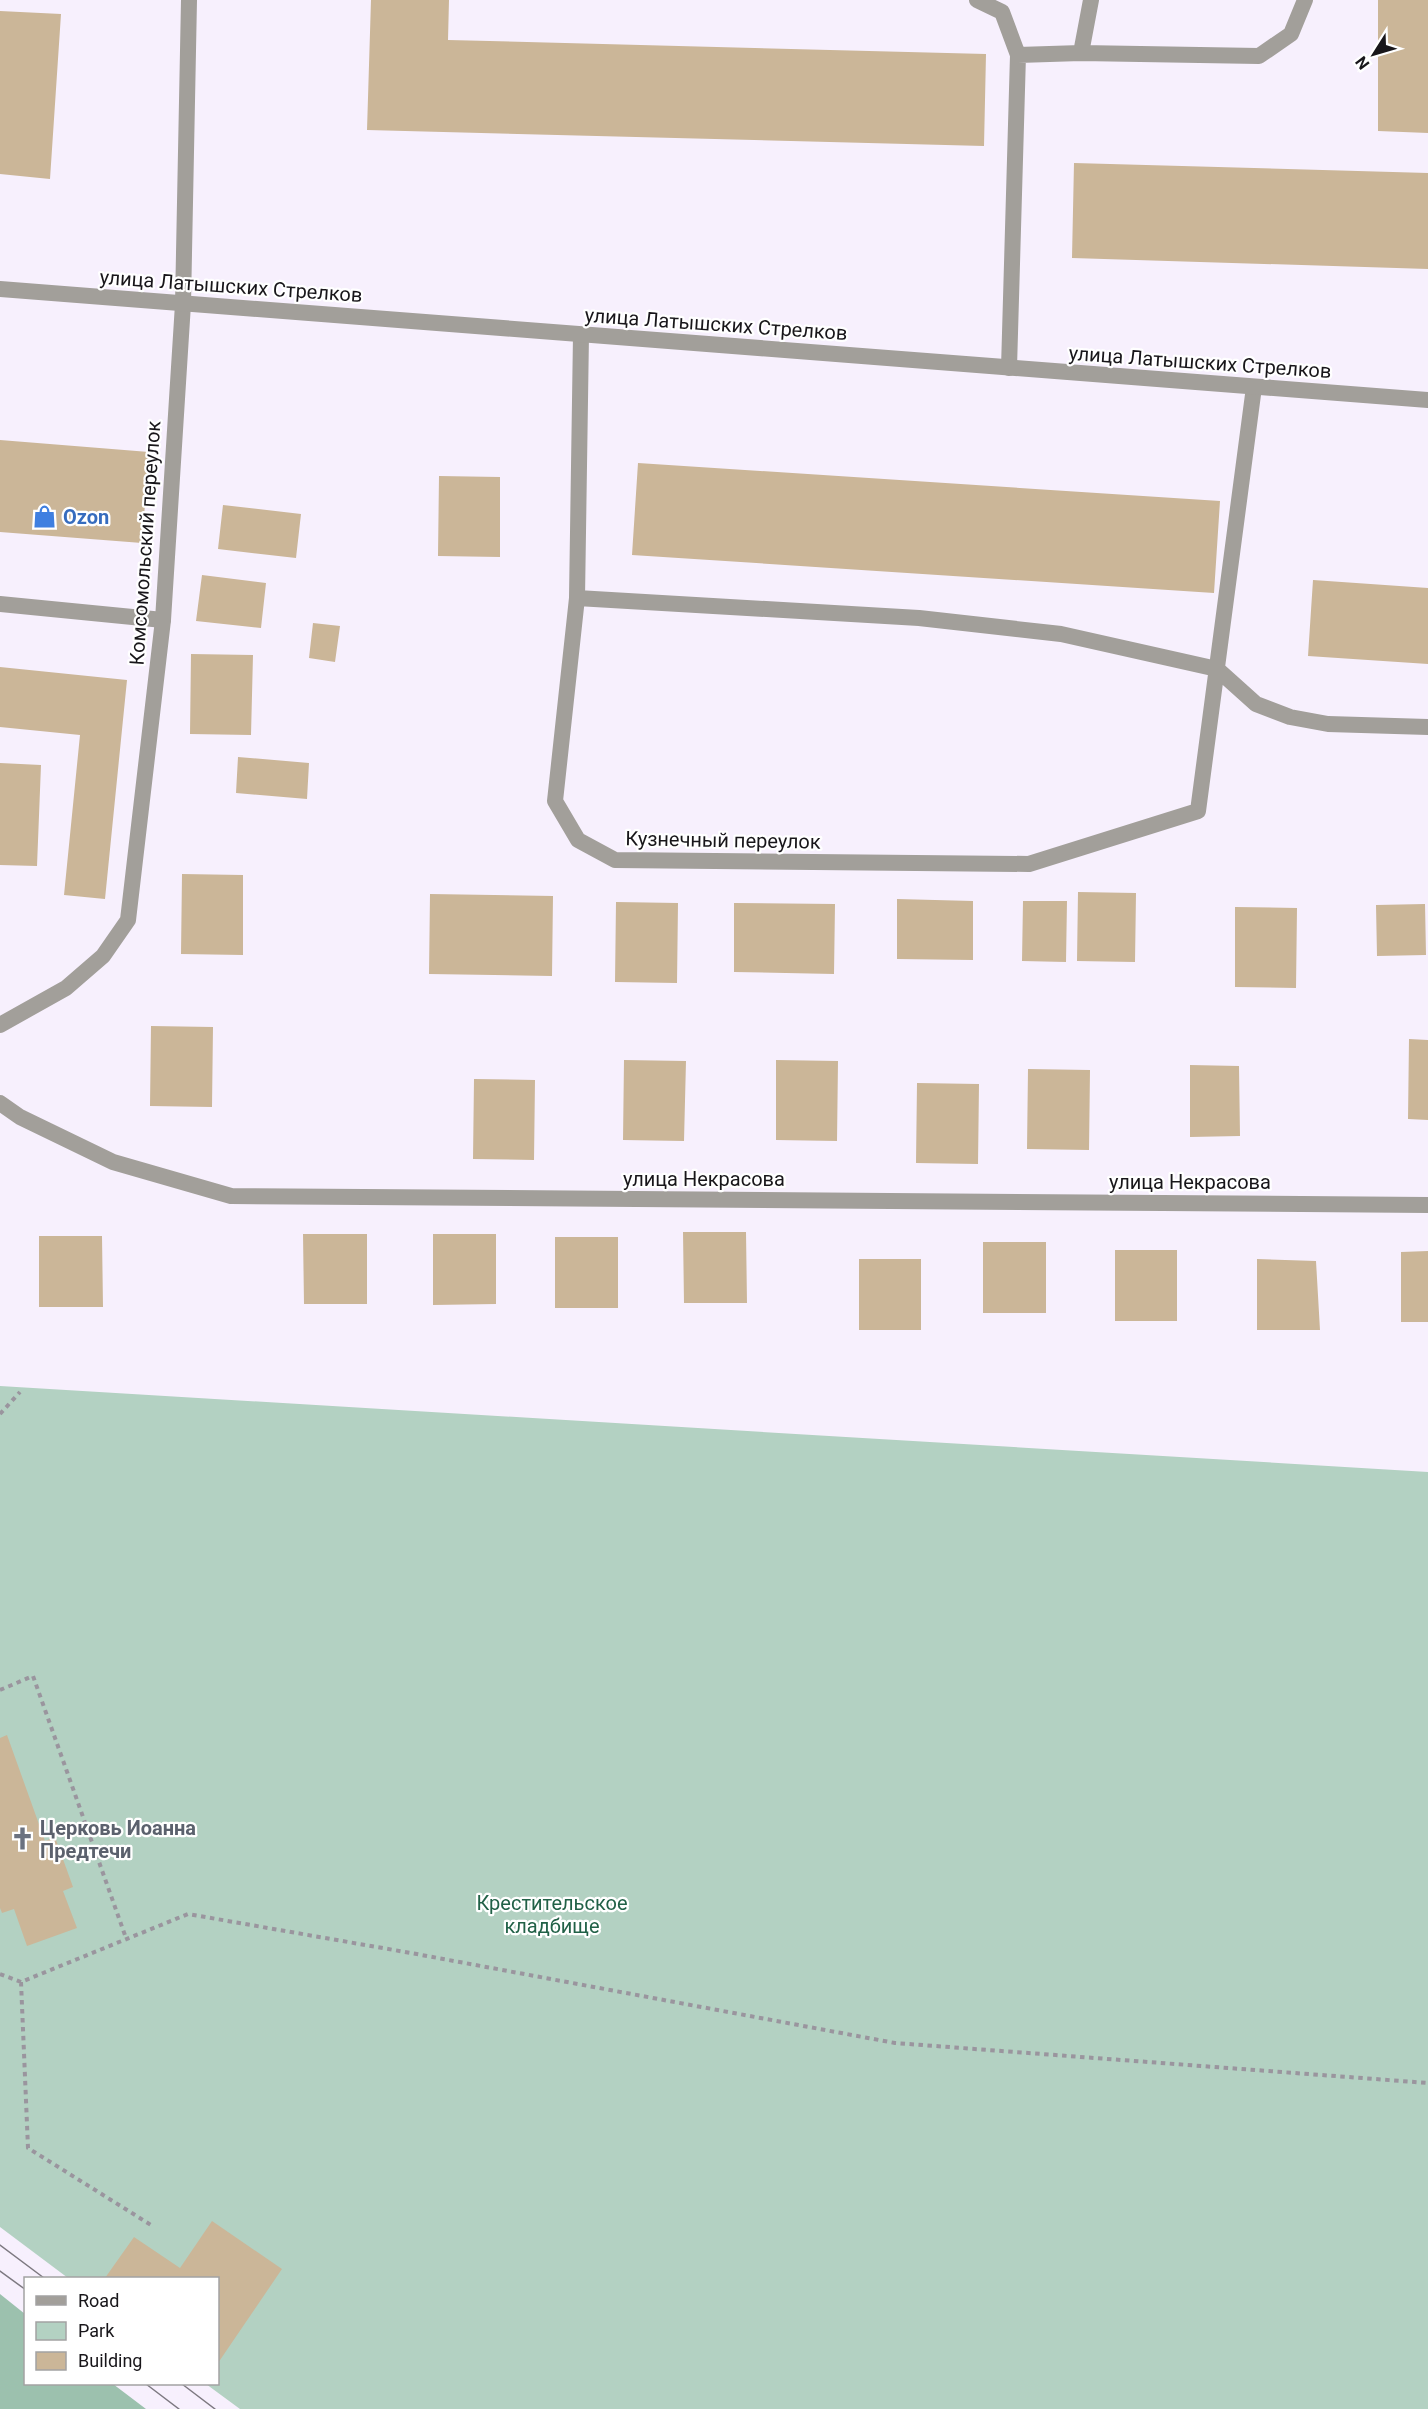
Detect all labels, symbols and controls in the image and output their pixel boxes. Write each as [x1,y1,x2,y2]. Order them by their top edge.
north arrow [1344,24,1404,84]
text: N [1351,52,1373,73]
street label: улица Латышских Стрелков [99,265,363,307]
street label: улица Латышских Стрелков [584,303,848,345]
street label: улица Латышских Стрелков [1068,341,1332,383]
street label: Комсомольский переулок [124,420,166,666]
shop icon: Ozon [32,504,58,530]
place label: Ozon [63,505,109,529]
street label: Кузнечный переулок [625,826,821,854]
street label: улица Некрасова [623,1167,785,1191]
street label: улица Некрасова [1109,1170,1271,1194]
place label: Церковь Иоанна Предтечи [40,1816,196,1863]
church icon: Церковь Иоанна Предтечи [9,1826,35,1852]
park label: Крестительское кладбище [476,1891,628,1938]
legend [24,2277,219,2385]
text: Road [78,2290,119,2311]
text: Park [78,2320,115,2341]
text: Building [78,2350,142,2371]

